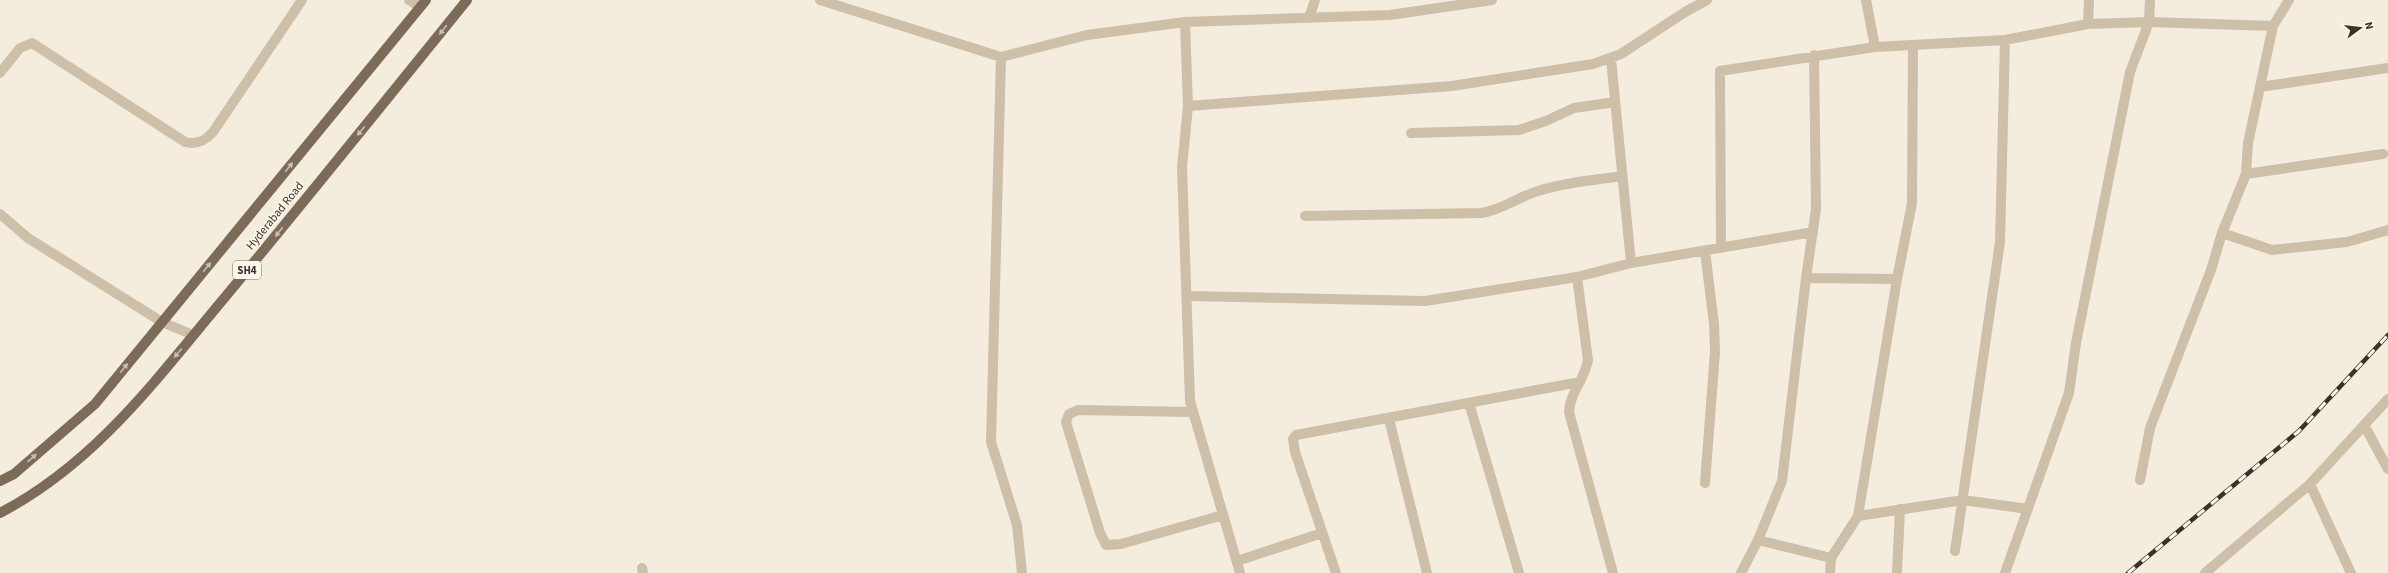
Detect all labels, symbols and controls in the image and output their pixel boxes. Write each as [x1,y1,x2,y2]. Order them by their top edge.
north arrow [2340,8,2380,48]
text: N [2361,20,2377,31]
one-way arrow [438,25,447,36]
one-way arrow [356,126,365,137]
one-way arrow [285,161,294,172]
street label: Hyderabad Road [242,178,308,254]
one-way arrow [274,227,283,238]
road number: SH4 [233,261,261,279]
one-way arrow [202,262,211,273]
one-way arrow [173,348,182,359]
one-way arrow [120,363,129,373]
one-way arrow [26,454,37,463]

